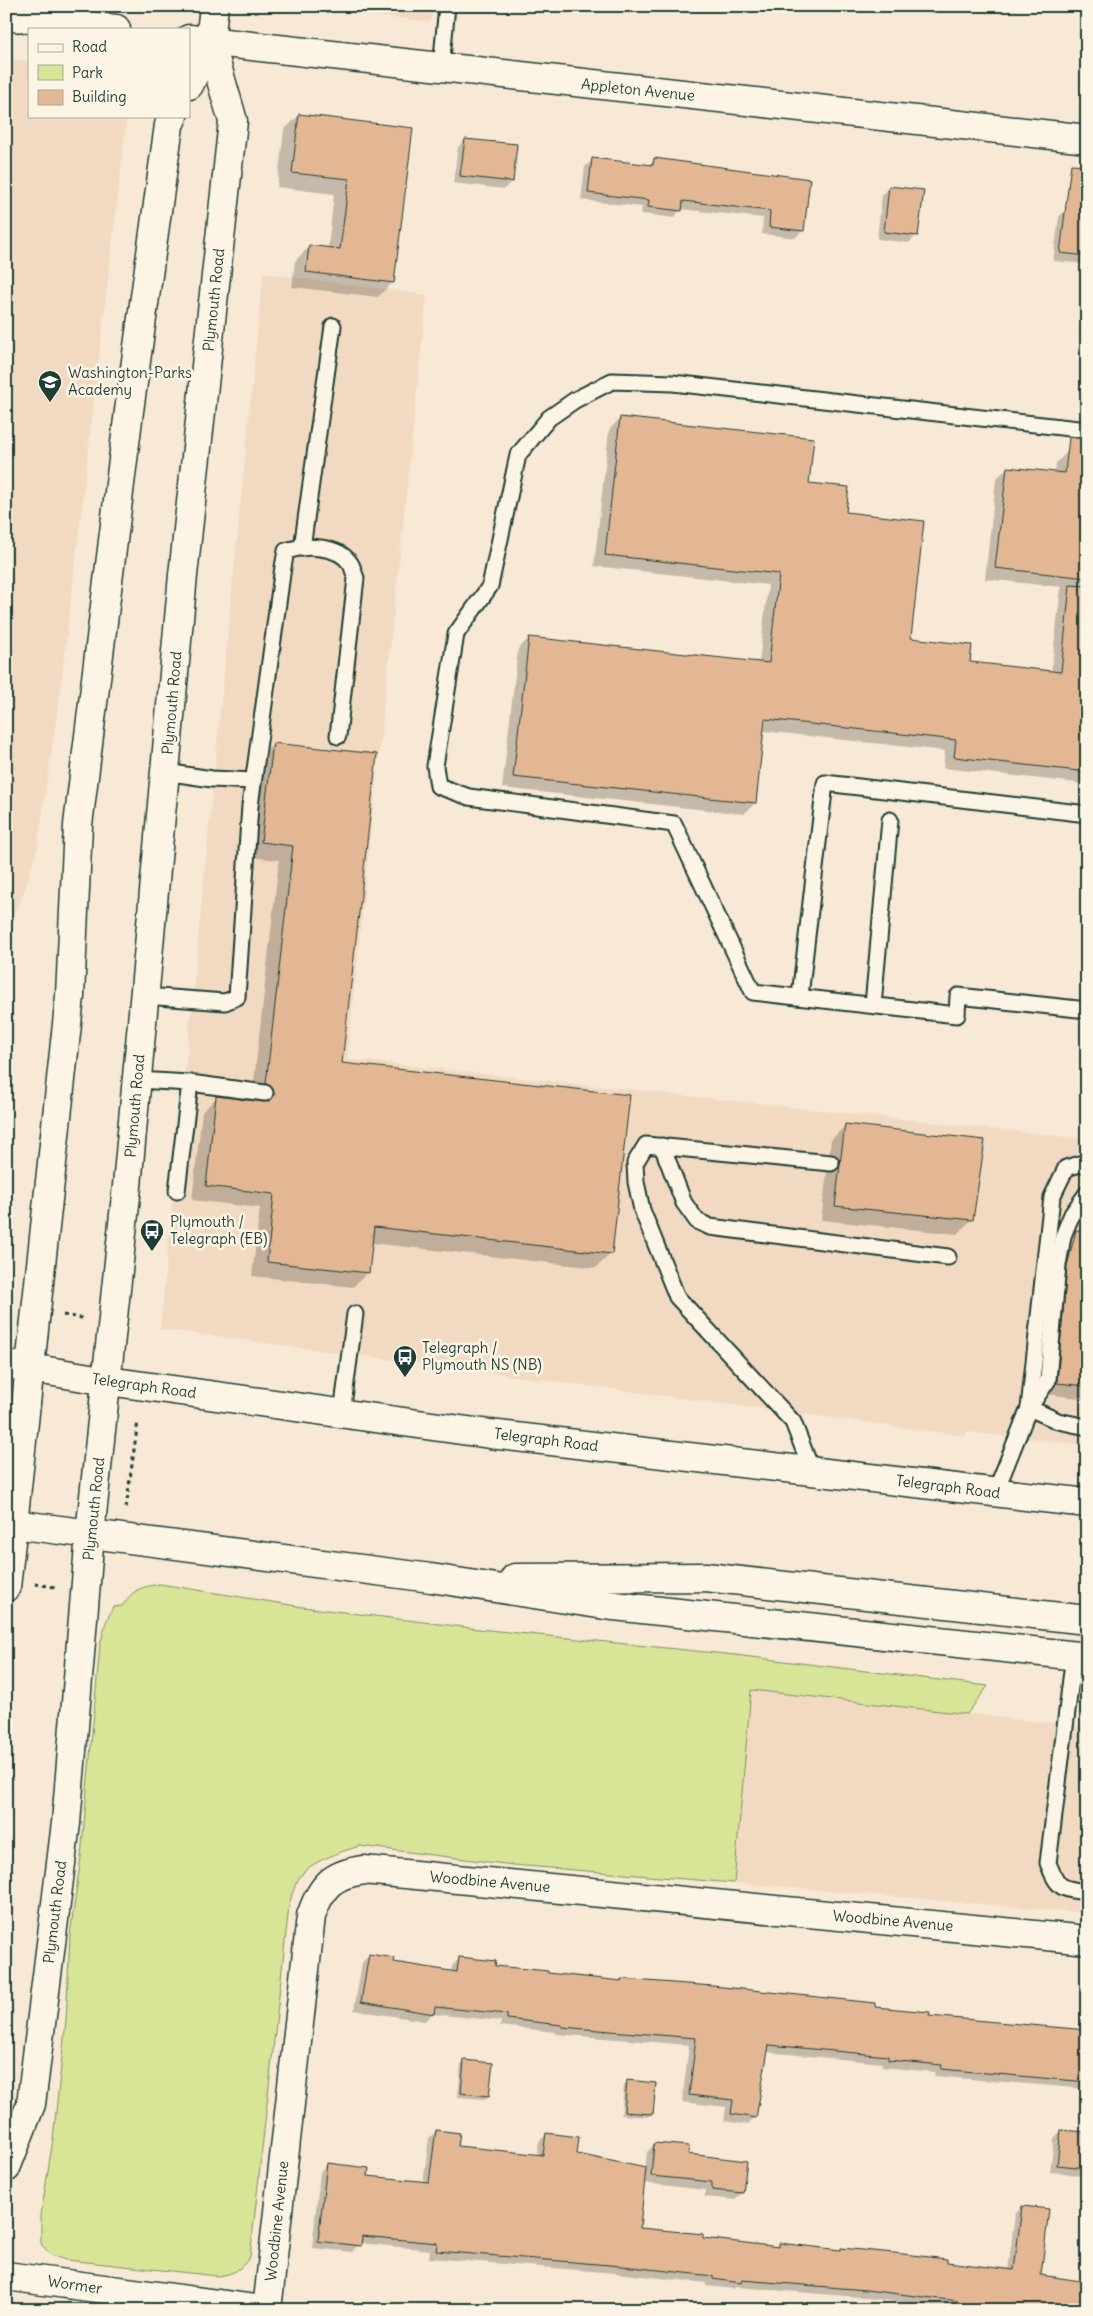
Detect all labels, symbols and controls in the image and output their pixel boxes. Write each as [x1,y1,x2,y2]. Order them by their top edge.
legend [28,28,190,118]
text: Road [72,37,107,56]
text: Park [72,63,103,82]
street label: Appleton Avenue [580,74,696,105]
text: Building [72,87,127,106]
street label: Plymouth Road [199,247,228,353]
place label: Washington-Parks Academy [68,363,192,399]
school or university icon: Washington-Parks Academy [37,369,63,403]
street label: Plymouth Road [158,650,185,755]
street label: Plymouth Road [121,1053,148,1158]
place label: Plymouth / Telegraph (EB) [170,1212,267,1248]
bus stop icon: Plymouth / Telegraph (EB) [139,1218,165,1252]
place label: Telegraph / Plymouth NS (NB) [422,1338,542,1374]
bus stop icon: Telegraph / Plymouth NS (NB) [392,1344,418,1378]
street label: Telegraph Road [91,1369,198,1402]
street label: Telegraph Road [493,1424,600,1455]
street label: Plymouth Road [79,1456,108,1562]
street label: Telegraph Road [895,1471,1002,1502]
street label: Plymouth Road [39,1859,70,1965]
street label: Woodbine Avenue [429,1867,551,1896]
street label: Woodbine Avenue [832,1906,954,1935]
street label: Woodbine Avenue [261,2160,292,2282]
street label: Wormer [46,2271,104,2298]

